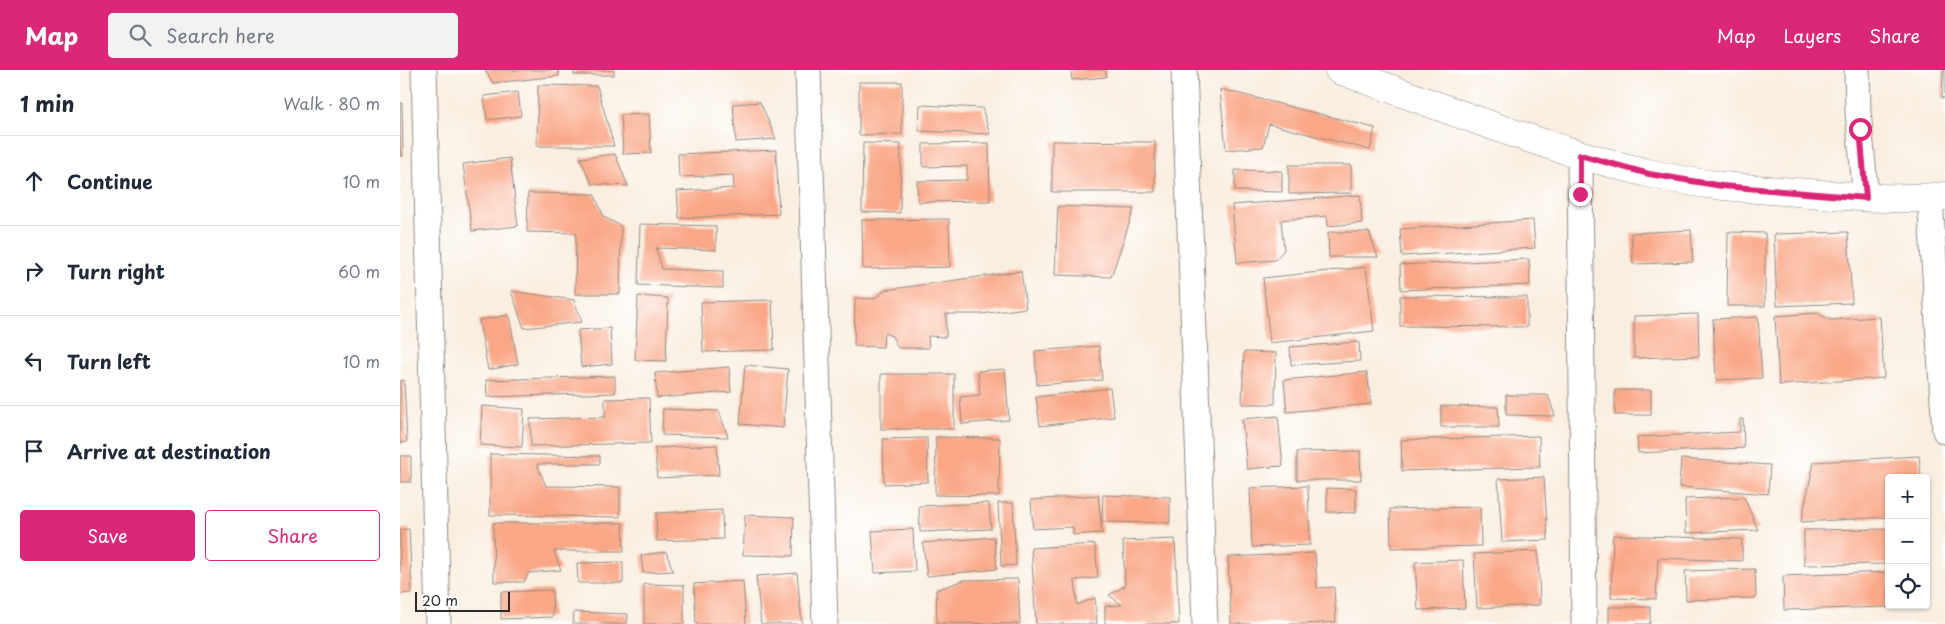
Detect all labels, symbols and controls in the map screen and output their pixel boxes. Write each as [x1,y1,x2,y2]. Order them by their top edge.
search box [108,13,458,58]
text: Map [25,17,78,53]
icon: search [126,21,154,49]
text: Search here [166,21,275,49]
text: Map [1717,22,1756,49]
text: Layers [1784,22,1841,49]
text: Share [1869,22,1920,49]
text: 1 min [20,87,74,119]
text: Walk · 80 m [283,91,380,115]
route start [1849,118,1872,141]
icon: ahead [20,167,48,195]
text: Continue [67,167,153,195]
text: 10 m [343,169,380,193]
route end [1569,183,1592,206]
icon: right [20,257,48,285]
text: Turn right [67,257,165,285]
text: 60 m [338,259,380,283]
icon: left [20,347,48,375]
text: Turn left [67,347,151,375]
text: 10 m [343,349,380,373]
icon: arrive [20,437,48,465]
text: Arrive at destination [67,437,271,465]
map controls [1885,474,1930,609]
button: + [1885,474,1930,519]
button: Save [20,510,195,561]
button: Share [205,510,380,561]
button: − [1885,519,1930,564]
button: locate [1885,564,1930,609]
scale bar [415,589,510,612]
text: 20 m [422,590,458,611]

